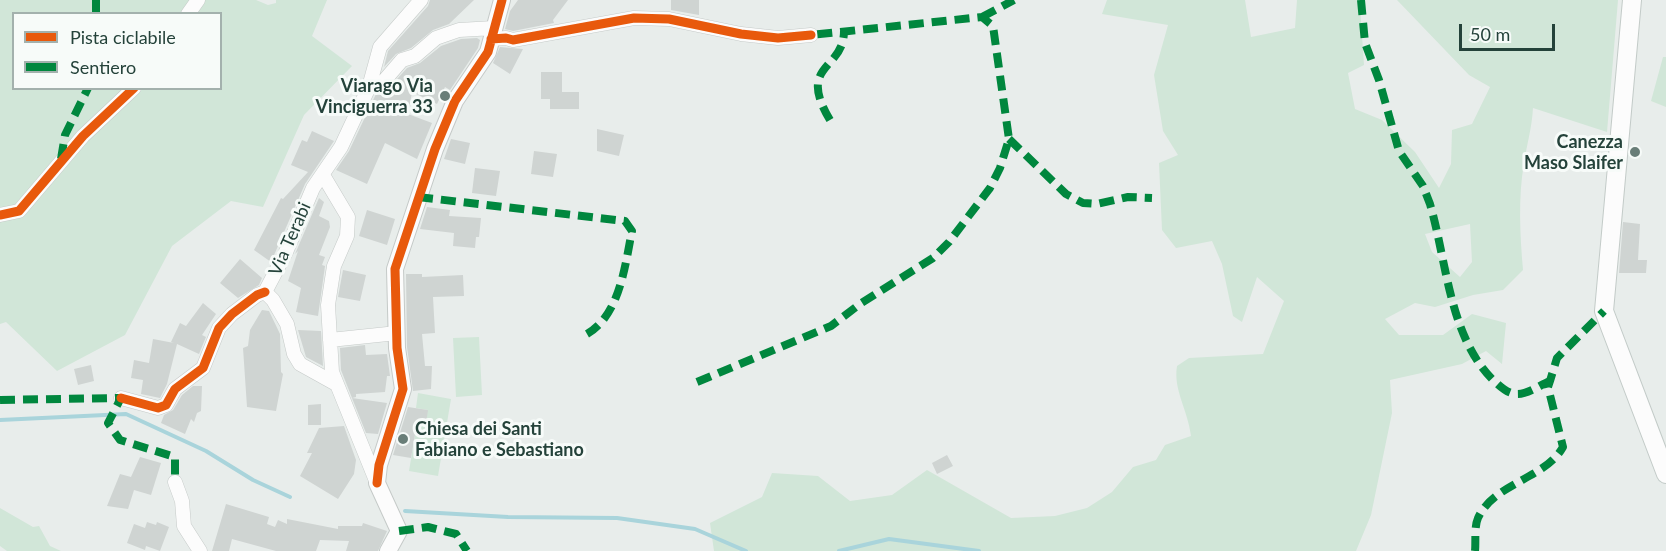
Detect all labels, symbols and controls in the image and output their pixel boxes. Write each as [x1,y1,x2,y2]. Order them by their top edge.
legend [12,12,222,90]
scale bar [1462,12,1558,50]
text: 50 m [1470,23,1510,45]
text: Pista ciclabile [70,26,176,48]
text: Sentiero [70,56,136,78]
place label: Viarago Via Vinciguerra 33 [316,75,433,118]
marker: Viarago Via Vinciguerra 33 [438,89,452,103]
place label: Canezza Maso Slaifer [1524,131,1623,174]
marker: Canezza Maso Slaifer [1628,145,1642,159]
street label: Via Terabi [264,199,316,279]
place label: Chiesa dei Santi Fabiano e Sebastiano [415,418,584,460]
marker: Chiesa dei Santi Fabiano e Sebastiano [396,432,410,446]

